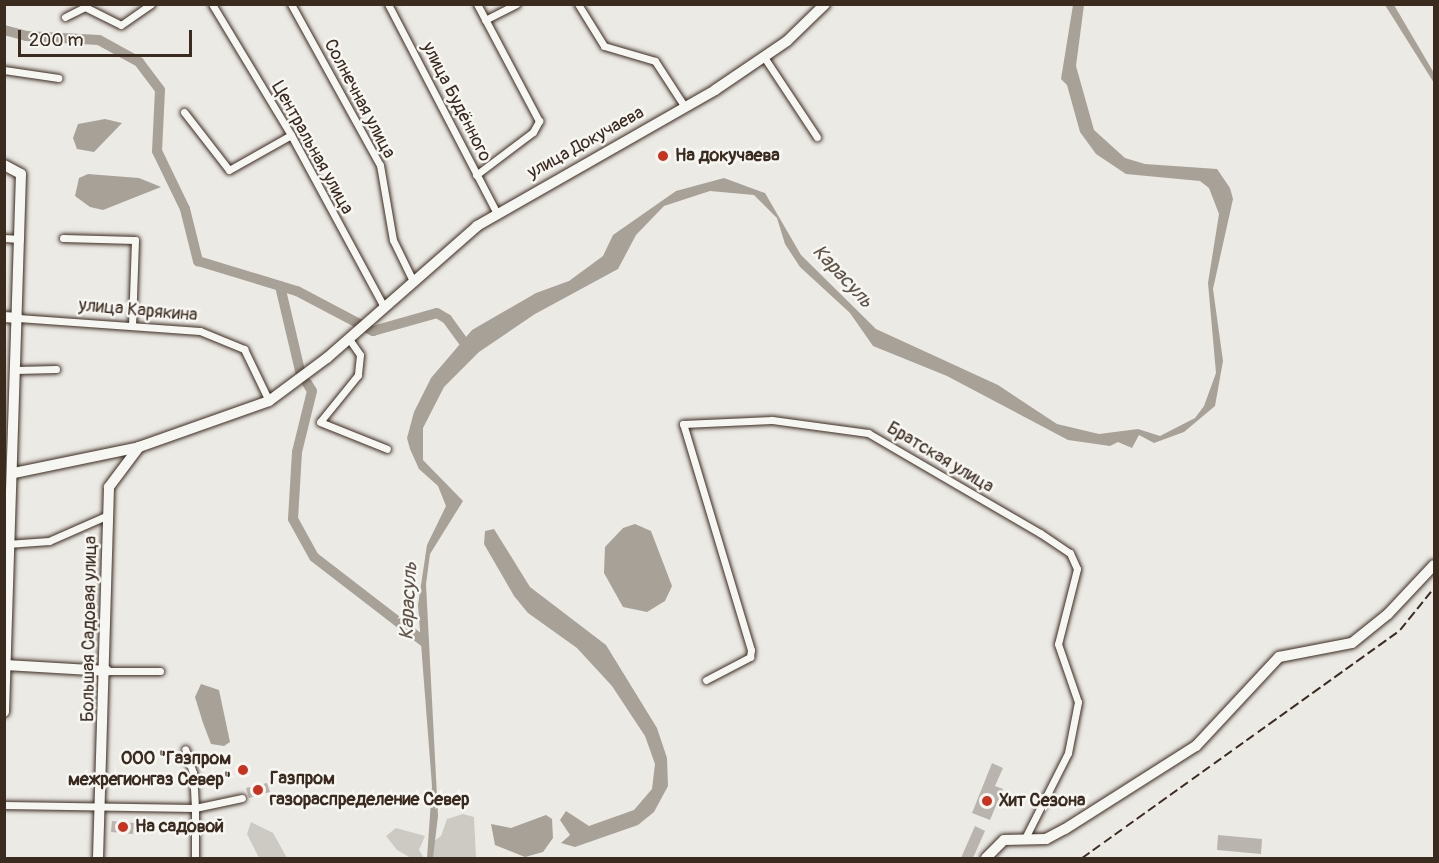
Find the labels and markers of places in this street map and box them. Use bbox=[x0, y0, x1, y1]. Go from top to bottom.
place label: На докучаева bbox=[675, 145, 780, 167]
marker: На докучаева bbox=[656, 149, 670, 163]
place label: ООО "Газпром межрегионгаз Север" bbox=[68, 749, 231, 792]
marker: ООО "Газпром межрегионгаз Север" bbox=[236, 763, 250, 777]
place label: Газпром газораспределение Север bbox=[270, 769, 469, 812]
marker: Газпром газораспределение Север bbox=[251, 783, 265, 797]
place label: Хит Сезона bbox=[999, 790, 1085, 812]
marker: Хит Сезона bbox=[980, 794, 994, 808]
place label: На садовой bbox=[135, 816, 224, 838]
marker: На садовой bbox=[116, 820, 130, 834]

